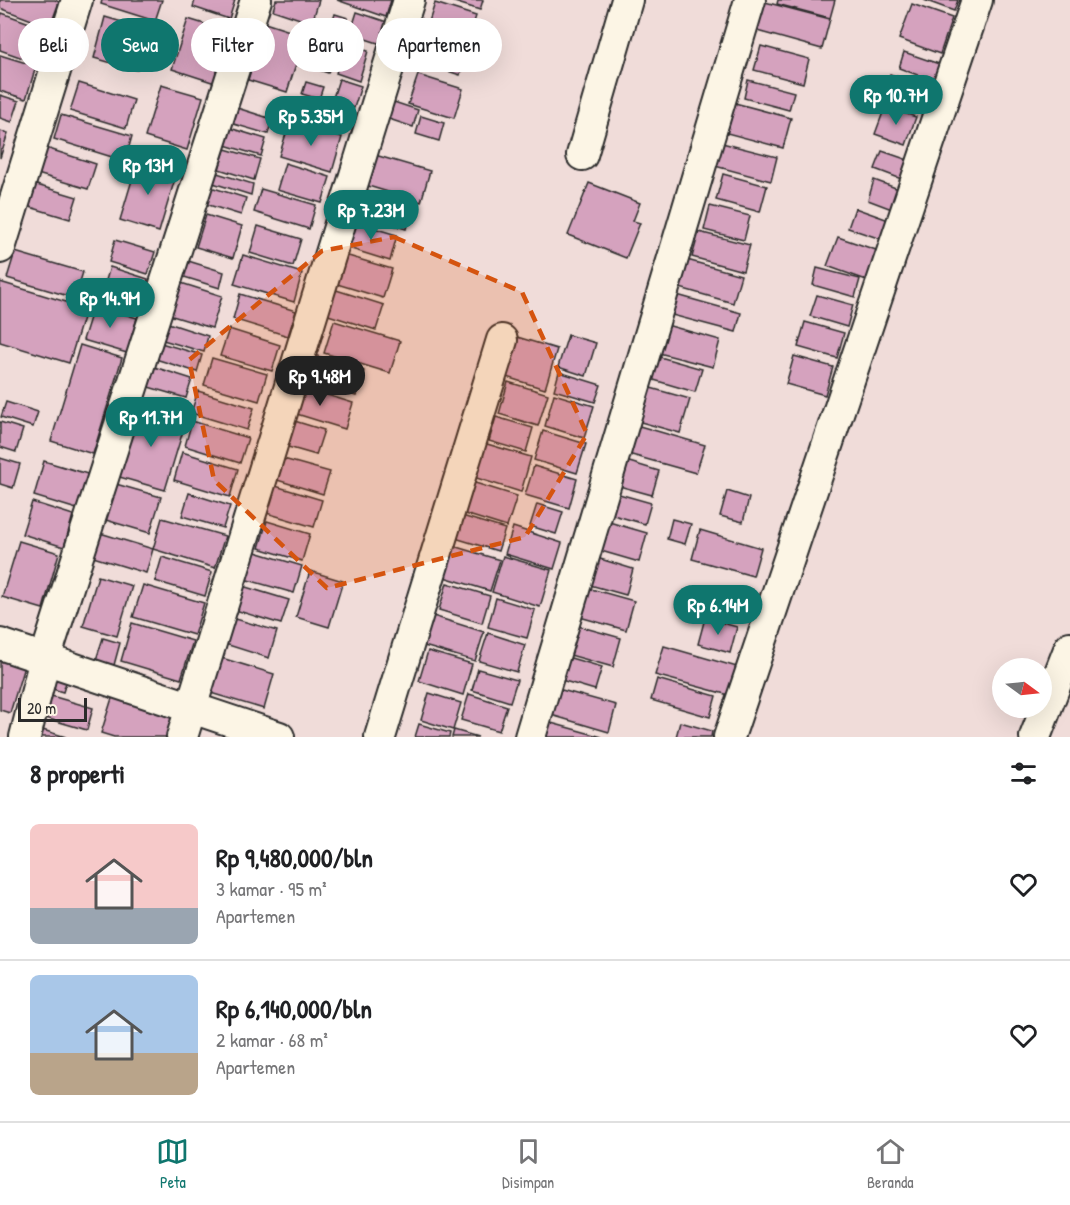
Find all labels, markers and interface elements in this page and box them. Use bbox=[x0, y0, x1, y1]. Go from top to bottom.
chip: Beli bbox=[18, 18, 89, 72]
chip: Sewa bbox=[101, 18, 179, 72]
chip: Filter bbox=[191, 18, 275, 72]
chip: Baru bbox=[287, 18, 364, 72]
chip: Apartemen bbox=[376, 18, 502, 72]
pin: Rp 10.7M bbox=[834, 75, 958, 126]
text: Rp 10.7M bbox=[864, 81, 928, 108]
pin: Rp 5.35M bbox=[249, 96, 373, 147]
text: Rp 5.35M bbox=[279, 102, 343, 129]
pin: Rp 13M bbox=[99, 145, 197, 196]
text: Rp 13M bbox=[123, 151, 173, 178]
pin: Rp 7.23M bbox=[309, 190, 433, 241]
text: Rp 7.23M bbox=[338, 196, 404, 223]
pin: Rp 14.9M bbox=[48, 278, 172, 329]
text: Rp 14.9M bbox=[80, 284, 140, 311]
pin: Rp 9.48M bbox=[258, 356, 382, 407]
text: Rp 9.48M bbox=[289, 362, 351, 389]
pin: Rp 11.7M bbox=[89, 397, 213, 448]
text: Rp 11.7M bbox=[120, 403, 182, 430]
pin: Rp 6.14M bbox=[656, 585, 780, 636]
text: Rp 6.14M bbox=[687, 591, 749, 618]
north arrow bbox=[992, 658, 1052, 718]
map controls bbox=[992, 658, 1052, 718]
scale bar bbox=[18, 695, 87, 722]
text: 20 m bbox=[27, 697, 56, 719]
text: 8 properti bbox=[30, 756, 125, 791]
icon: filters bbox=[1007, 757, 1040, 790]
text: Rp 9,480,000/bln bbox=[216, 840, 373, 875]
icon: home bbox=[78, 848, 150, 920]
icon: heart bbox=[1007, 868, 1040, 901]
text: 3 kamar · 95 m² bbox=[216, 875, 327, 902]
text: Apartemen bbox=[216, 902, 295, 929]
text: Rp 6,140,000/bln bbox=[216, 991, 372, 1026]
icon: home bbox=[78, 999, 150, 1071]
icon: heart bbox=[1007, 1019, 1040, 1052]
text: 2 kamar · 68 m² bbox=[216, 1026, 328, 1053]
text: Apartemen bbox=[216, 1053, 295, 1080]
tab: Peta bbox=[156, 1135, 189, 1193]
tab: Disimpan bbox=[502, 1135, 554, 1193]
tab: Beranda bbox=[867, 1135, 914, 1193]

